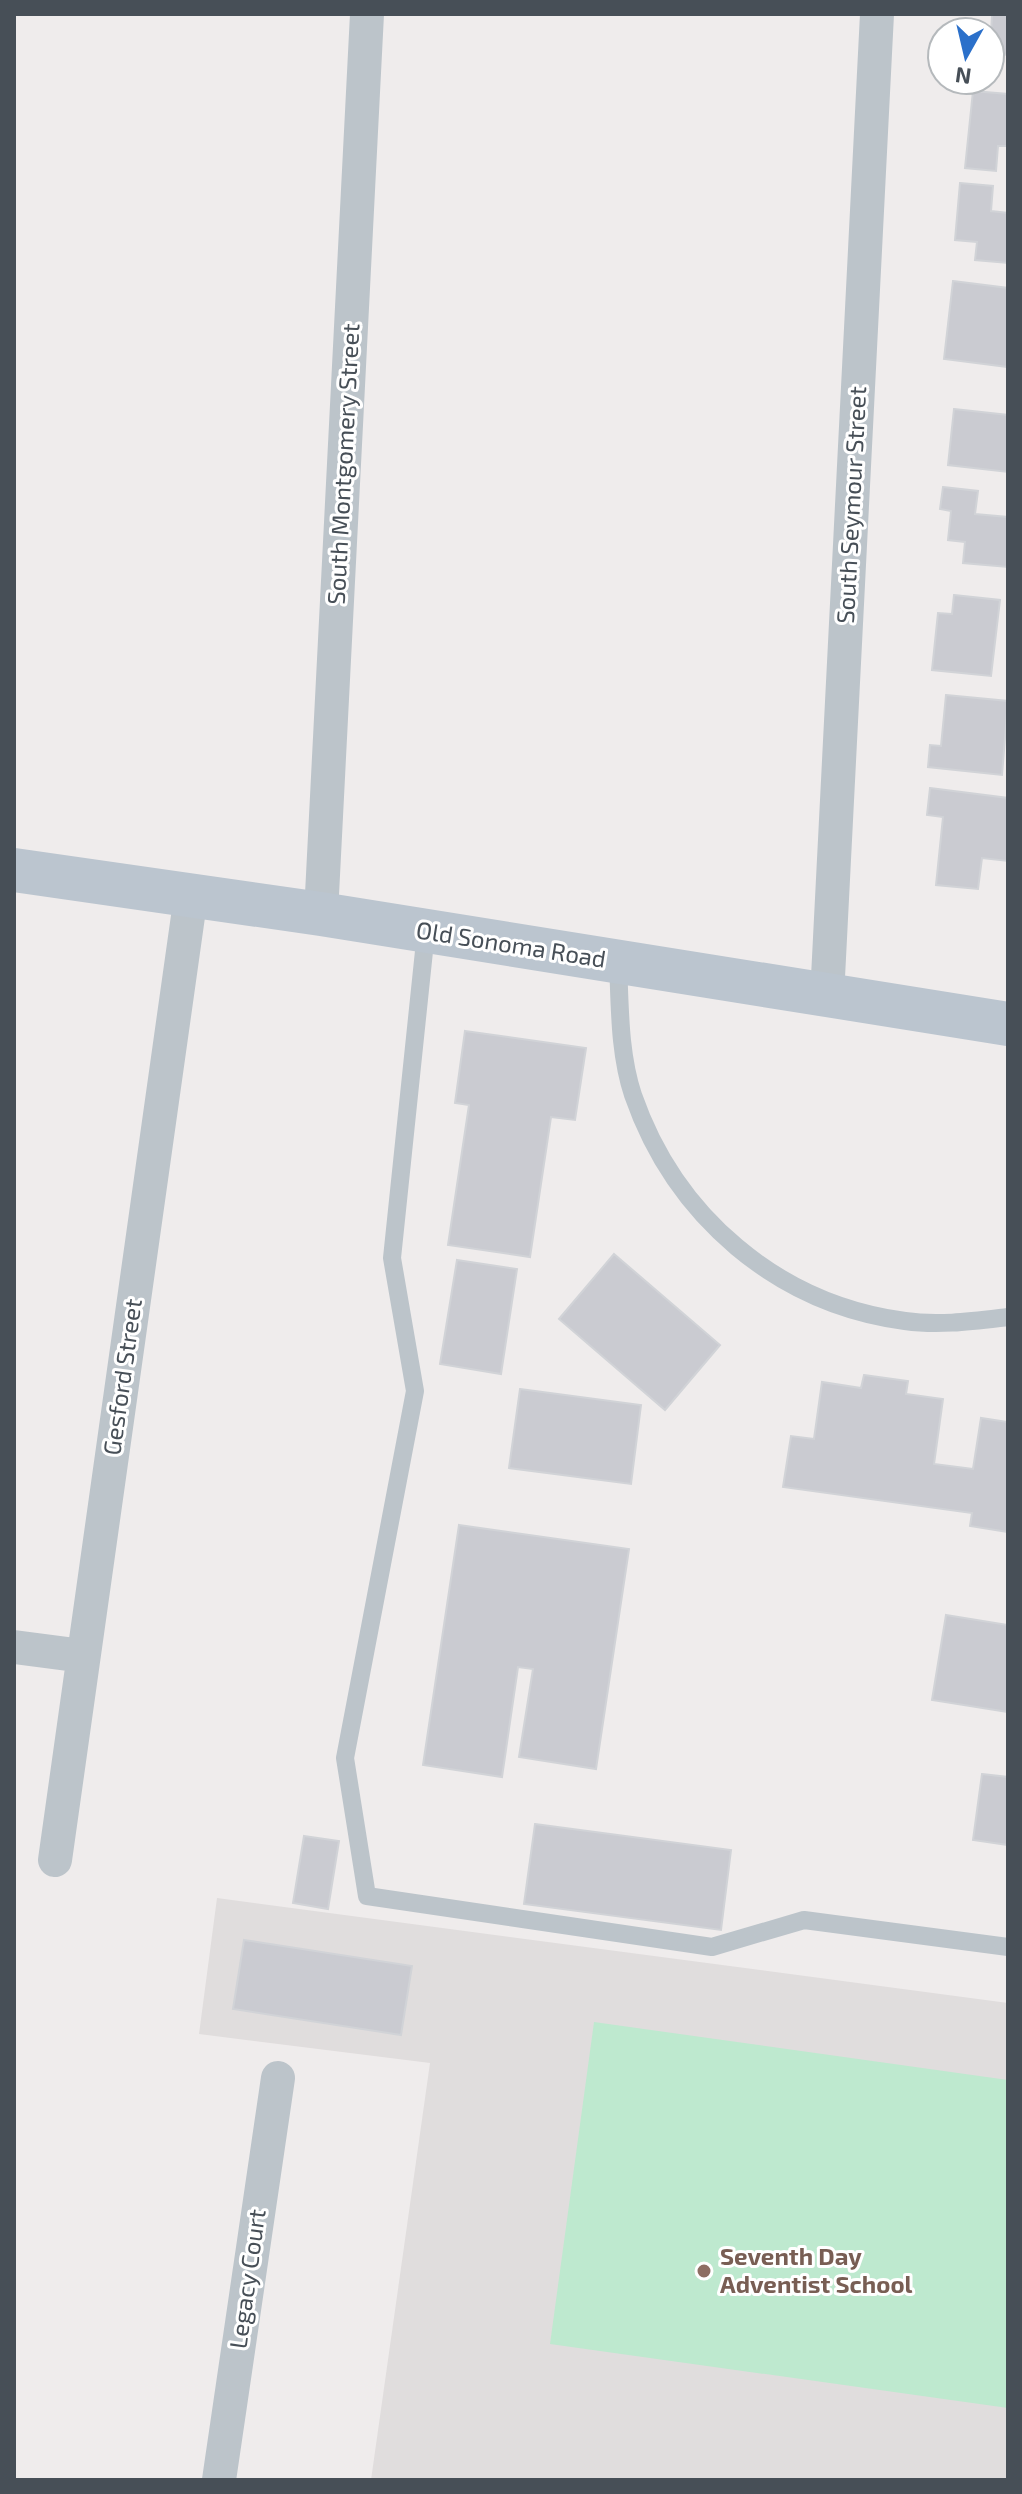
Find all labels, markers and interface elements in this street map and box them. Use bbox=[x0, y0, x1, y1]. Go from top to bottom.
north arrow bbox=[926, 16, 1006, 96]
text: N bbox=[953, 63, 973, 91]
street label: South Montgomery Street bbox=[321, 323, 364, 605]
street label: South Seymour Street bbox=[830, 385, 871, 624]
street label: Old Sonoma Road bbox=[414, 914, 608, 973]
street label: Gesford Street bbox=[96, 1297, 147, 1457]
street label: Legacy Court bbox=[222, 2207, 271, 2350]
place label: Seventh Day Adventist School bbox=[720, 2241, 913, 2298]
marker: Seventh Day Adventist School bbox=[695, 2262, 713, 2280]

